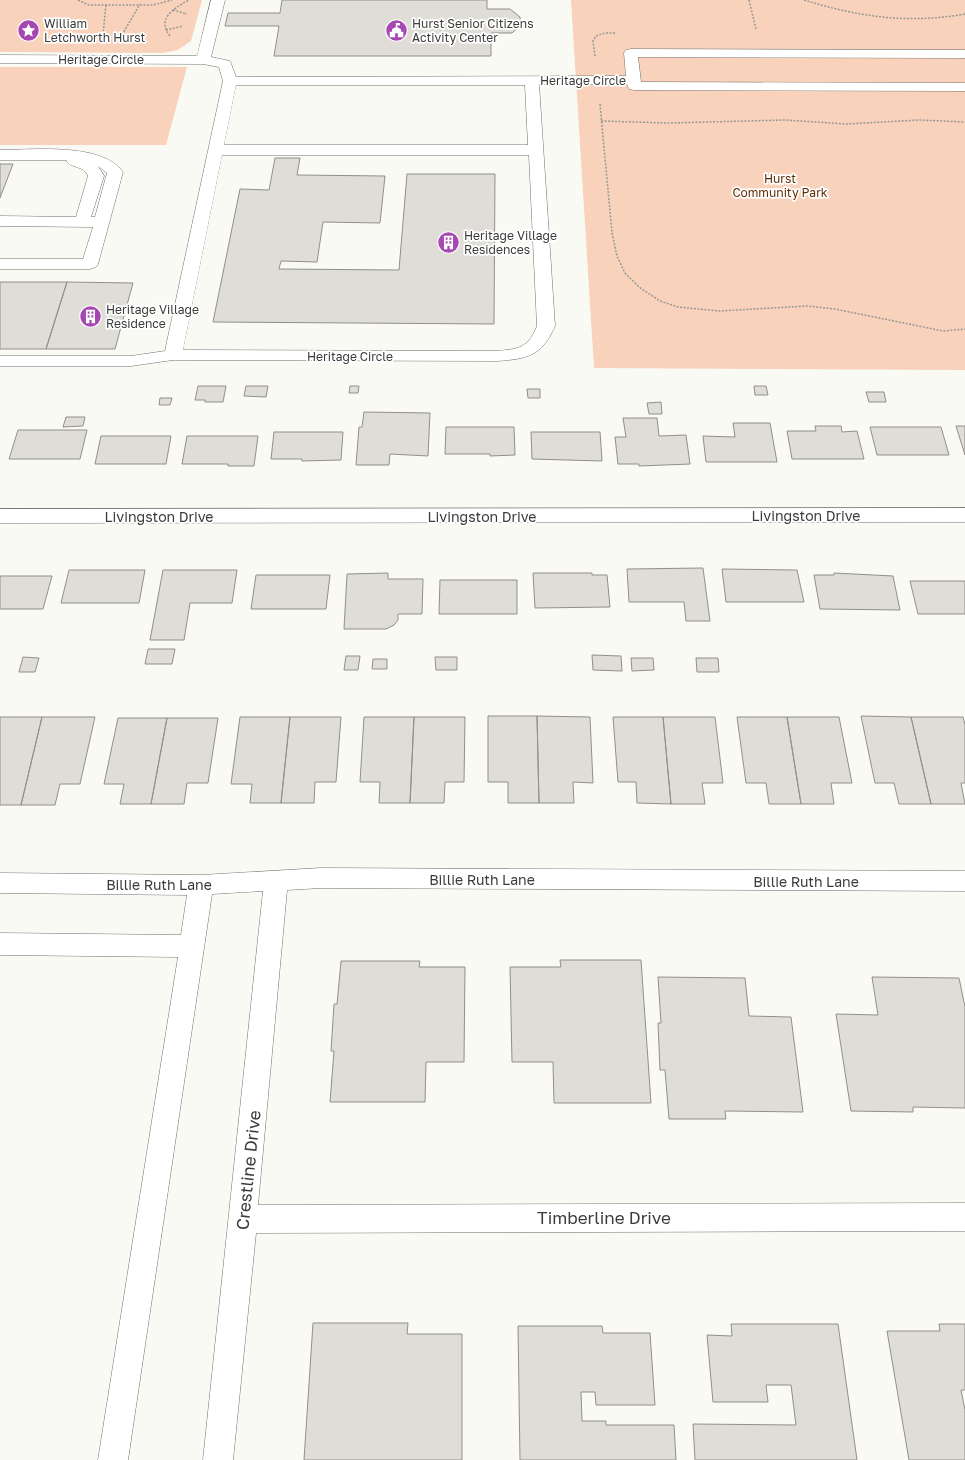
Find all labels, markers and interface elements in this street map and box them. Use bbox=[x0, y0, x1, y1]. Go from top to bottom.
place label: William Letchworth Hurst bbox=[44, 16, 146, 45]
place label: Hurst Senior Citizens Activity Center bbox=[412, 16, 534, 45]
place icon: William Letchworth Hurst bbox=[16, 17, 42, 43]
public building icon: Hurst Senior Citizens Activity Center bbox=[384, 17, 410, 43]
street label: Heritage Circle bbox=[58, 52, 144, 67]
street label: Heritage Circle bbox=[540, 73, 626, 88]
park label: Hurst Community Park bbox=[732, 171, 828, 200]
place label: Heritage Village Residences bbox=[464, 228, 557, 257]
building icon: Heritage Village Residences bbox=[435, 229, 461, 255]
place label: Heritage Village Residence bbox=[106, 302, 199, 331]
building icon: Heritage Village Residence bbox=[77, 303, 103, 329]
street label: Heritage Circle bbox=[307, 349, 393, 364]
street label: Livingston Drive bbox=[752, 507, 860, 524]
street label: Livingston Drive bbox=[105, 508, 213, 525]
street label: Livingston Drive bbox=[428, 508, 536, 525]
street label: Billie Ruth Lane bbox=[429, 871, 535, 888]
street label: Billie Ruth Lane bbox=[753, 873, 859, 890]
street label: Billie Ruth Lane bbox=[106, 876, 212, 893]
street label: Crestline Drive bbox=[231, 1109, 265, 1231]
street label: Timberline Drive bbox=[537, 1207, 671, 1228]

